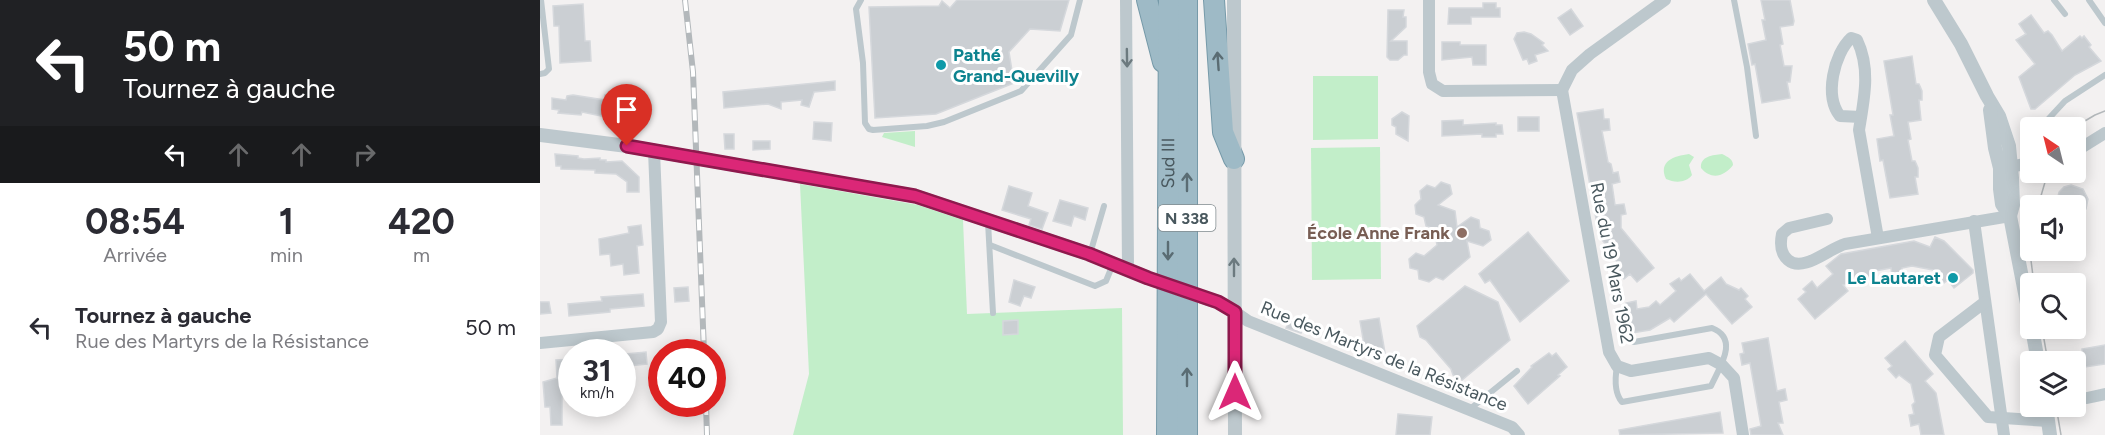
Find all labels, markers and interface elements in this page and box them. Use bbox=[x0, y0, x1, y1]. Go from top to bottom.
text: 50 m bbox=[123, 21, 221, 72]
icon: left bbox=[24, 24, 102, 102]
place label: Pathé Grand-Quevilly bbox=[953, 44, 1080, 87]
one-way arrow bbox=[1121, 48, 1132, 68]
one-way arrow bbox=[1213, 51, 1224, 71]
marker: Pathé Grand-Quevilly bbox=[934, 58, 948, 72]
text: Tournez à gauche bbox=[123, 72, 335, 105]
pin bbox=[601, 84, 652, 146]
icon: arrive bbox=[610, 93, 643, 126]
north arrow bbox=[2020, 117, 2086, 183]
map controls bbox=[2020, 117, 2086, 417]
icon: left bbox=[159, 138, 192, 171]
icon: ahead bbox=[222, 138, 255, 171]
icon: ahead bbox=[285, 138, 318, 171]
icon: right bbox=[348, 138, 381, 171]
street label: Sud III bbox=[1157, 138, 1179, 188]
one-way arrow bbox=[1181, 172, 1193, 192]
street label: Rue du 19 Mars 1962 bbox=[1586, 180, 1638, 346]
button: sound bbox=[2020, 195, 2086, 261]
text: 08:54 bbox=[85, 200, 185, 243]
text: 1 bbox=[279, 200, 294, 243]
text: 420 bbox=[388, 200, 455, 243]
road number: N 338 bbox=[1158, 205, 1216, 231]
place label: École Anne Frank bbox=[1307, 222, 1450, 244]
marker: École Anne Frank bbox=[1455, 226, 1469, 240]
one-way arrow bbox=[1162, 241, 1174, 261]
text: Arrivée bbox=[103, 243, 167, 267]
text: min bbox=[270, 243, 303, 267]
text: m bbox=[413, 243, 430, 267]
one-way arrow bbox=[1228, 258, 1240, 278]
place label: Le Lautaret bbox=[1847, 267, 1941, 289]
marker: Le Lautaret bbox=[1946, 271, 1960, 285]
button: search bbox=[2020, 273, 2086, 339]
street label: Rue des Martyrs de la Résistance bbox=[1257, 296, 1511, 416]
text: Tournez à gauche bbox=[75, 302, 251, 329]
icon: left bbox=[24, 311, 57, 344]
text: 50 m bbox=[465, 314, 516, 341]
text: Rue des Martyrs de la Résistance bbox=[75, 329, 369, 353]
speed limit sign: 40 bbox=[648, 339, 726, 417]
button: layers bbox=[2020, 351, 2086, 417]
text: 31 bbox=[582, 352, 612, 389]
position arrow bbox=[1203, 360, 1267, 424]
one-way arrow bbox=[1181, 367, 1193, 387]
text: km/h bbox=[580, 384, 614, 402]

